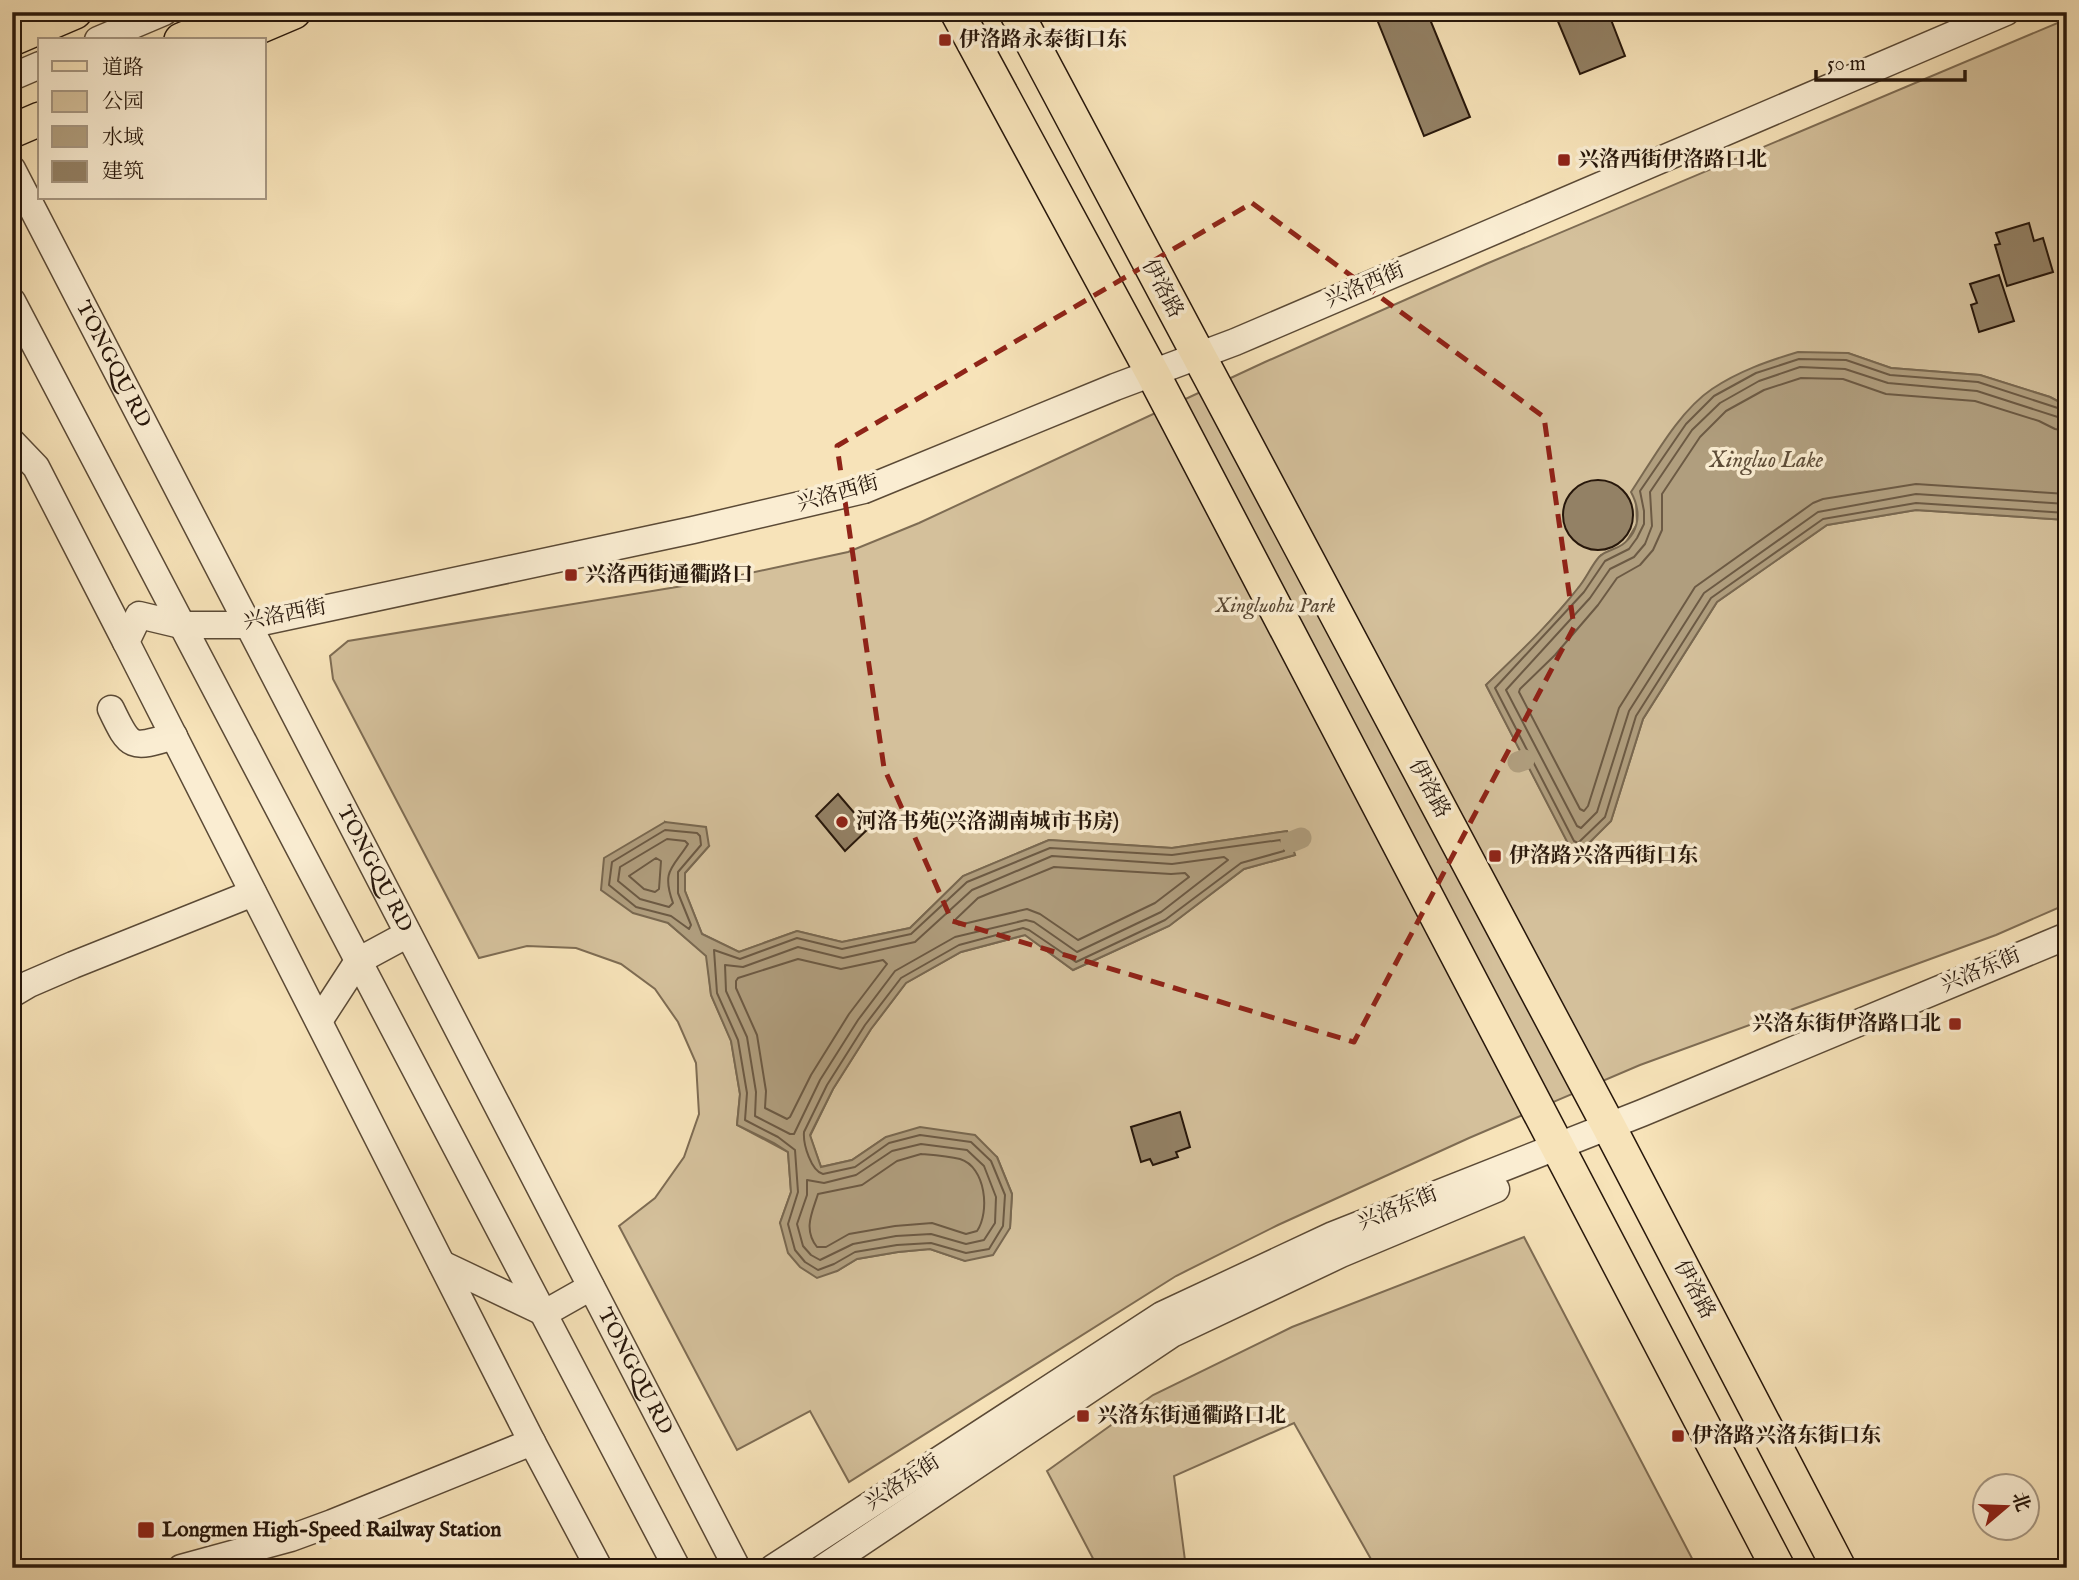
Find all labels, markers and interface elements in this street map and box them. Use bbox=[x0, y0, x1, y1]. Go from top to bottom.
place label: 伊洛路永泰街口东 bbox=[959, 27, 1127, 54]
marker: 伊洛路永泰街口东 bbox=[937, 32, 953, 48]
legend bbox=[38, 38, 266, 200]
scale bar bbox=[1816, 38, 1965, 82]
text: 50 m bbox=[1827, 51, 1866, 78]
text: 道路 bbox=[102, 55, 144, 82]
text: 公园 bbox=[102, 89, 144, 116]
text: 水域 bbox=[102, 125, 144, 152]
place label: 兴洛西街伊洛路口北 bbox=[1578, 147, 1767, 174]
marker: 兴洛西街伊洛路口北 bbox=[1556, 152, 1572, 168]
text: 建筑 bbox=[102, 159, 144, 186]
street label: 伊洛路 bbox=[1135, 255, 1189, 323]
street label: 兴洛西街 bbox=[1321, 257, 1409, 315]
street label: TONGQU RD bbox=[69, 296, 157, 432]
water label: Xingluo Lake bbox=[1708, 446, 1824, 476]
street label: 兴洛西街 bbox=[794, 469, 882, 519]
place label: 兴洛西街通衢路口 bbox=[585, 562, 753, 589]
marker: 兴洛西街通衢路口 bbox=[563, 567, 579, 583]
park label: Xingluohu Park bbox=[1214, 593, 1336, 620]
street label: 兴洛西街 bbox=[241, 594, 329, 636]
street label: 伊洛路 bbox=[1402, 755, 1456, 823]
street label: TONGQU RD bbox=[331, 801, 419, 937]
place label: 河洛书苑(兴洛湖南城市书房) bbox=[856, 809, 1119, 836]
marker: 河洛书苑(兴洛湖南城市书房) bbox=[834, 814, 850, 830]
place label: 伊洛路兴洛西街口东 bbox=[1509, 843, 1698, 870]
marker: 伊洛路兴洛西街口东 bbox=[1487, 848, 1503, 864]
street label: 兴洛东街 bbox=[1937, 942, 2025, 1000]
place label: 兴洛东街伊洛路口北 bbox=[1752, 1011, 1941, 1038]
marker: 兴洛东街伊洛路口北 bbox=[1947, 1016, 1963, 1032]
street label: 兴洛东街 bbox=[1354, 1181, 1442, 1237]
street label: 伊洛路 bbox=[1667, 1256, 1721, 1324]
street label: TONGQU RD bbox=[591, 1303, 679, 1439]
place label: 兴洛东街通衢路口北 bbox=[1097, 1403, 1286, 1430]
marker: 兴洛东街通衢路口北 bbox=[1075, 1408, 1091, 1424]
place label: 伊洛路兴洛东街口东 bbox=[1692, 1423, 1881, 1450]
marker: 伊洛路兴洛东街口东 bbox=[1670, 1428, 1686, 1444]
street label: 兴洛东街 bbox=[860, 1449, 946, 1517]
north arrow bbox=[1970, 1472, 2040, 1542]
text: 北 bbox=[2006, 1489, 2035, 1515]
place label: Longmen High-Speed Railway Station bbox=[162, 1517, 501, 1544]
marker: Longmen High-Speed Railway Station bbox=[136, 1520, 156, 1540]

